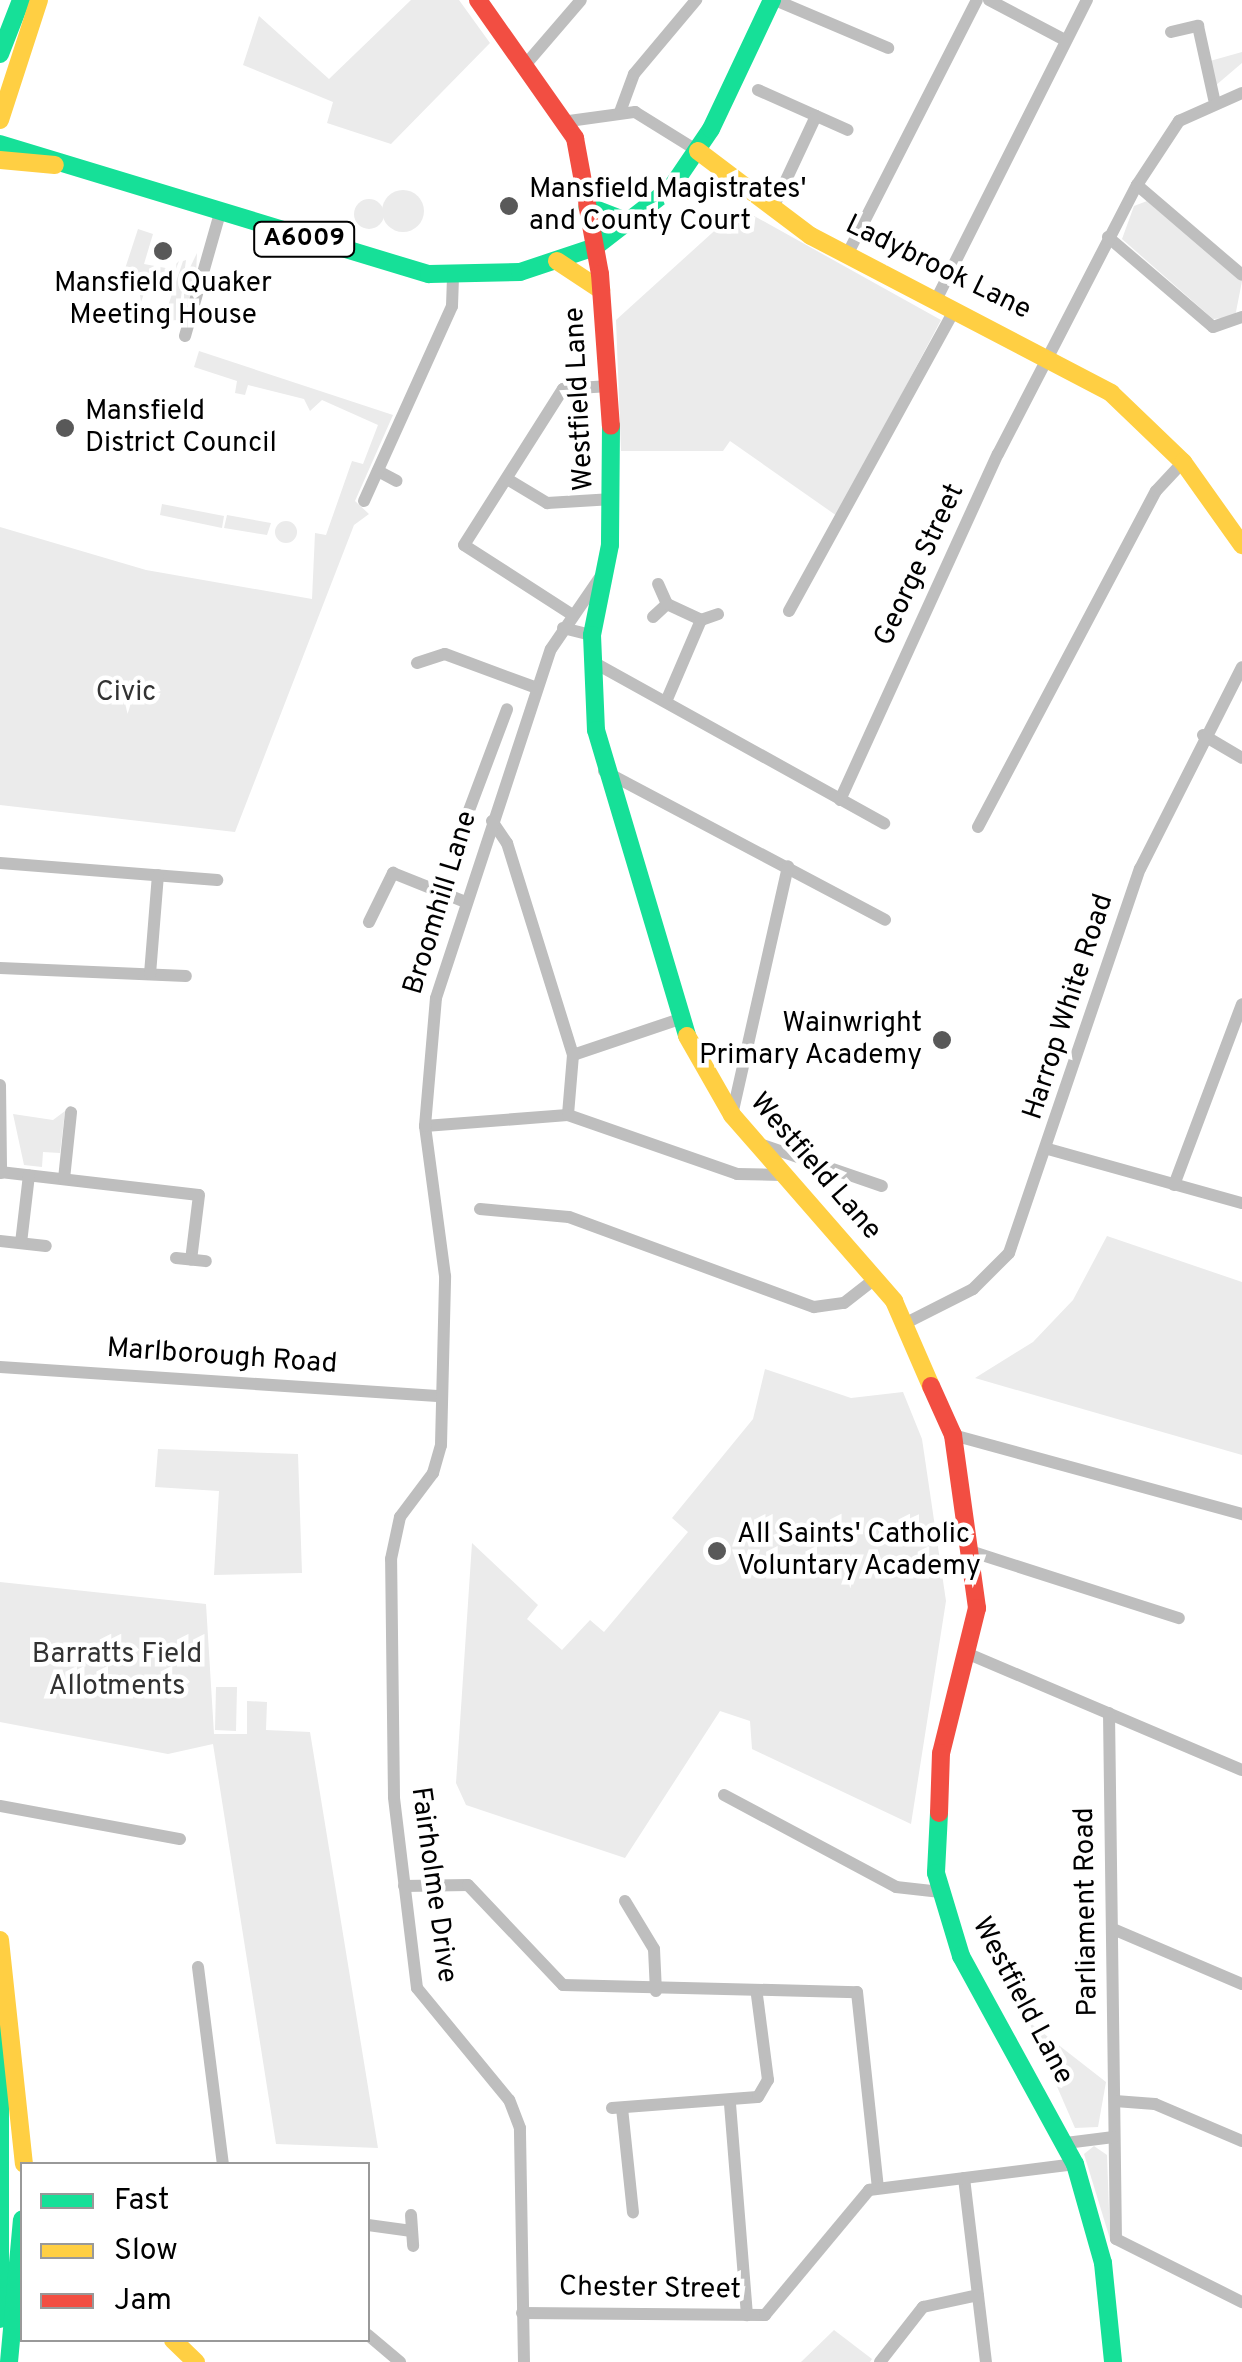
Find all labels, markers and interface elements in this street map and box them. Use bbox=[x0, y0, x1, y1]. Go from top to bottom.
place label: Mansfield Magistrates' and County Court bbox=[529, 173, 806, 239]
marker: Mansfield Magistrates' and County Court bbox=[498, 195, 520, 217]
street label: Ladybrook Lane bbox=[840, 209, 1036, 327]
road number: A6009 bbox=[252, 219, 356, 259]
marker: Mansfield Quaker Meeting House bbox=[152, 240, 174, 262]
place label: Mansfield Quaker Meeting House bbox=[54, 267, 272, 333]
street label: Westfield Lane bbox=[558, 306, 602, 492]
place label: Mansfield District Council bbox=[85, 395, 277, 461]
marker: Mansfield District Council bbox=[54, 417, 76, 439]
street label: George Street bbox=[868, 479, 972, 651]
park label: Civic bbox=[96, 676, 156, 710]
street label: Broomhill Lane bbox=[397, 807, 485, 999]
street label: Harrop White Road bbox=[1017, 890, 1121, 1124]
place label: Wainwright Primary Academy bbox=[698, 1007, 922, 1073]
marker: Wainwright Primary Academy bbox=[931, 1029, 953, 1051]
street label: Westfield Lane bbox=[742, 1087, 888, 1247]
street label: Marlborough Road bbox=[106, 1332, 338, 1382]
place label: All Saints' Catholic Voluntary Academy bbox=[737, 1518, 982, 1584]
marker: All Saints' Catholic Voluntary Academy bbox=[706, 1540, 728, 1562]
park label: Barratts Field Allotments bbox=[32, 1638, 202, 1704]
street label: Fairholme Drive bbox=[403, 1785, 463, 1985]
street label: Parliament Road bbox=[1068, 1807, 1106, 2017]
street label: Westfield Lane bbox=[964, 1912, 1080, 2090]
legend bbox=[20, 2162, 370, 2342]
text: Fast bbox=[114, 2183, 169, 2220]
text: Slow bbox=[114, 2233, 178, 2270]
street label: Chester Street bbox=[559, 2271, 741, 2307]
text: Jam bbox=[114, 2283, 172, 2320]

